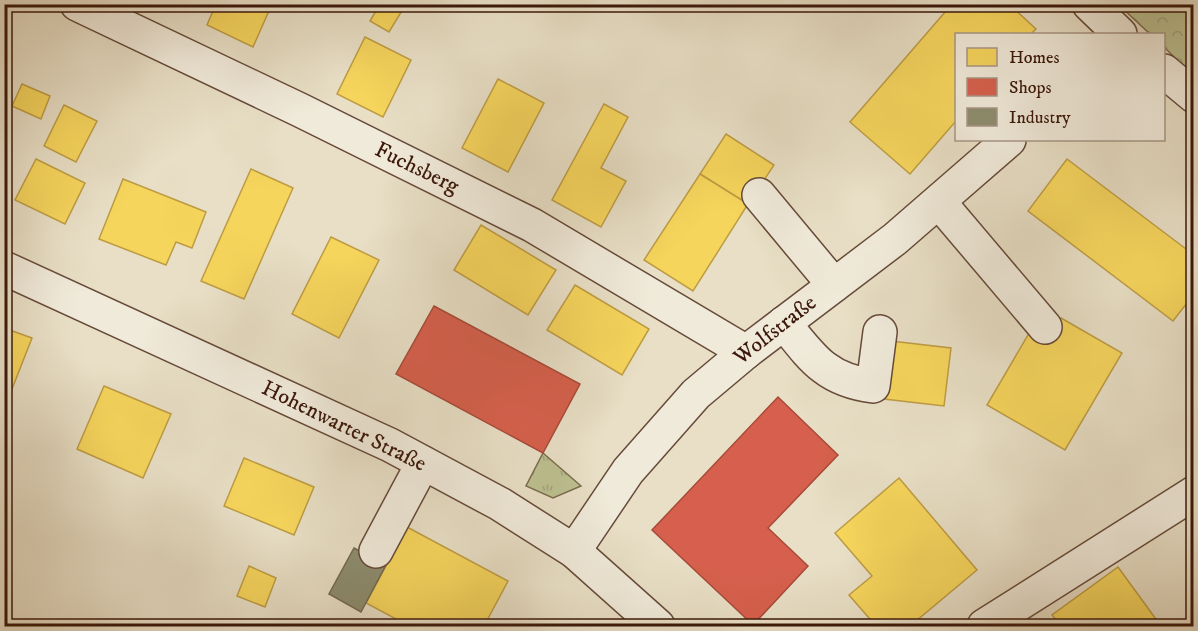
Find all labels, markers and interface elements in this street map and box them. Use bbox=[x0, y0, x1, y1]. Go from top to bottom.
legend bbox=[955, 33, 1165, 141]
text: Homes bbox=[1009, 47, 1060, 69]
text: Shops bbox=[1009, 77, 1052, 99]
text: Industry bbox=[1009, 107, 1071, 129]
street label: Fuchsberg bbox=[371, 136, 464, 200]
street label: Wolfstraße bbox=[727, 289, 822, 371]
street label: Hohenwarter Straße bbox=[257, 374, 431, 478]

